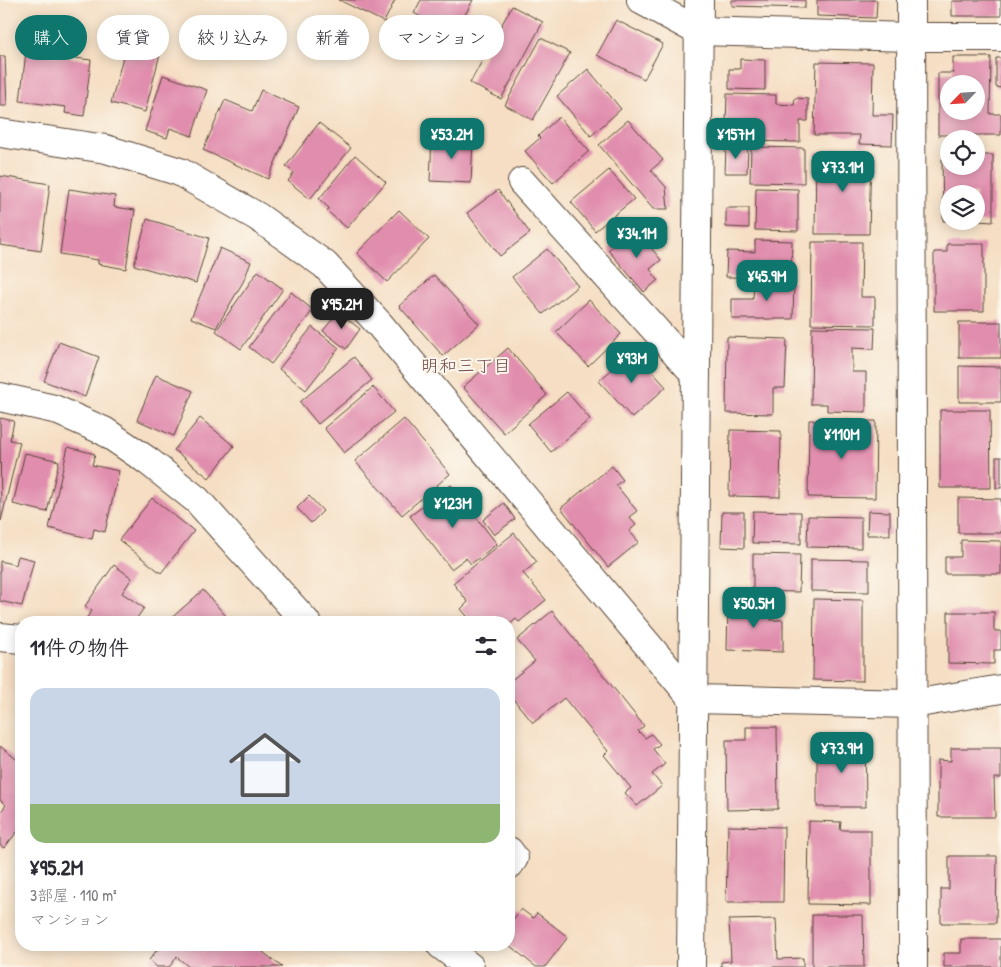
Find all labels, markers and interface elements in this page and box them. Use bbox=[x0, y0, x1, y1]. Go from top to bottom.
chip: 購入 bbox=[15, 15, 87, 60]
chip: 賃貸 bbox=[97, 15, 169, 60]
chip: 絞り込み bbox=[179, 15, 287, 60]
chip: 新着 bbox=[297, 15, 369, 60]
chip: マンション bbox=[379, 15, 504, 60]
north arrow bbox=[940, 75, 985, 120]
map controls bbox=[940, 75, 985, 230]
pin: ¥53.2M bbox=[411, 118, 493, 160]
pin: ¥157M bbox=[701, 118, 771, 160]
text: ¥53.2M bbox=[431, 123, 473, 145]
text: ¥157M bbox=[717, 123, 755, 145]
button: locate bbox=[940, 130, 985, 175]
pin: ¥73.1M bbox=[802, 150, 884, 193]
text: ¥73.1M bbox=[822, 156, 864, 178]
button: layers bbox=[940, 185, 985, 230]
pin: ¥34.1M bbox=[596, 216, 678, 259]
text: ¥34.1M bbox=[617, 222, 657, 244]
pin: ¥45.9M bbox=[726, 260, 808, 302]
text: ¥45.9M bbox=[747, 265, 787, 287]
pin: ¥95.2M bbox=[301, 288, 383, 330]
text: ¥95.2M bbox=[322, 293, 362, 315]
pin: ¥93M bbox=[602, 342, 662, 384]
text: ¥93M bbox=[617, 347, 647, 369]
district label: 明和三丁目 bbox=[421, 353, 511, 378]
pin: ¥110M bbox=[807, 418, 877, 460]
text: ¥110M bbox=[824, 423, 860, 445]
pin: ¥123M bbox=[418, 486, 488, 529]
text: ¥123M bbox=[434, 492, 472, 514]
pin: ¥50.5M bbox=[713, 586, 795, 629]
text: ¥50.5M bbox=[733, 592, 775, 614]
icon: filters bbox=[472, 632, 500, 660]
text: 11件の物件 bbox=[30, 633, 129, 662]
icon: home bbox=[220, 720, 310, 810]
pin: ¥73.9M bbox=[801, 732, 883, 774]
text: ¥73.9M bbox=[821, 737, 863, 759]
text: ¥95.2M bbox=[30, 853, 83, 882]
text: 3部屋 · 110 m² bbox=[30, 884, 117, 906]
text: マンション bbox=[30, 908, 109, 930]

